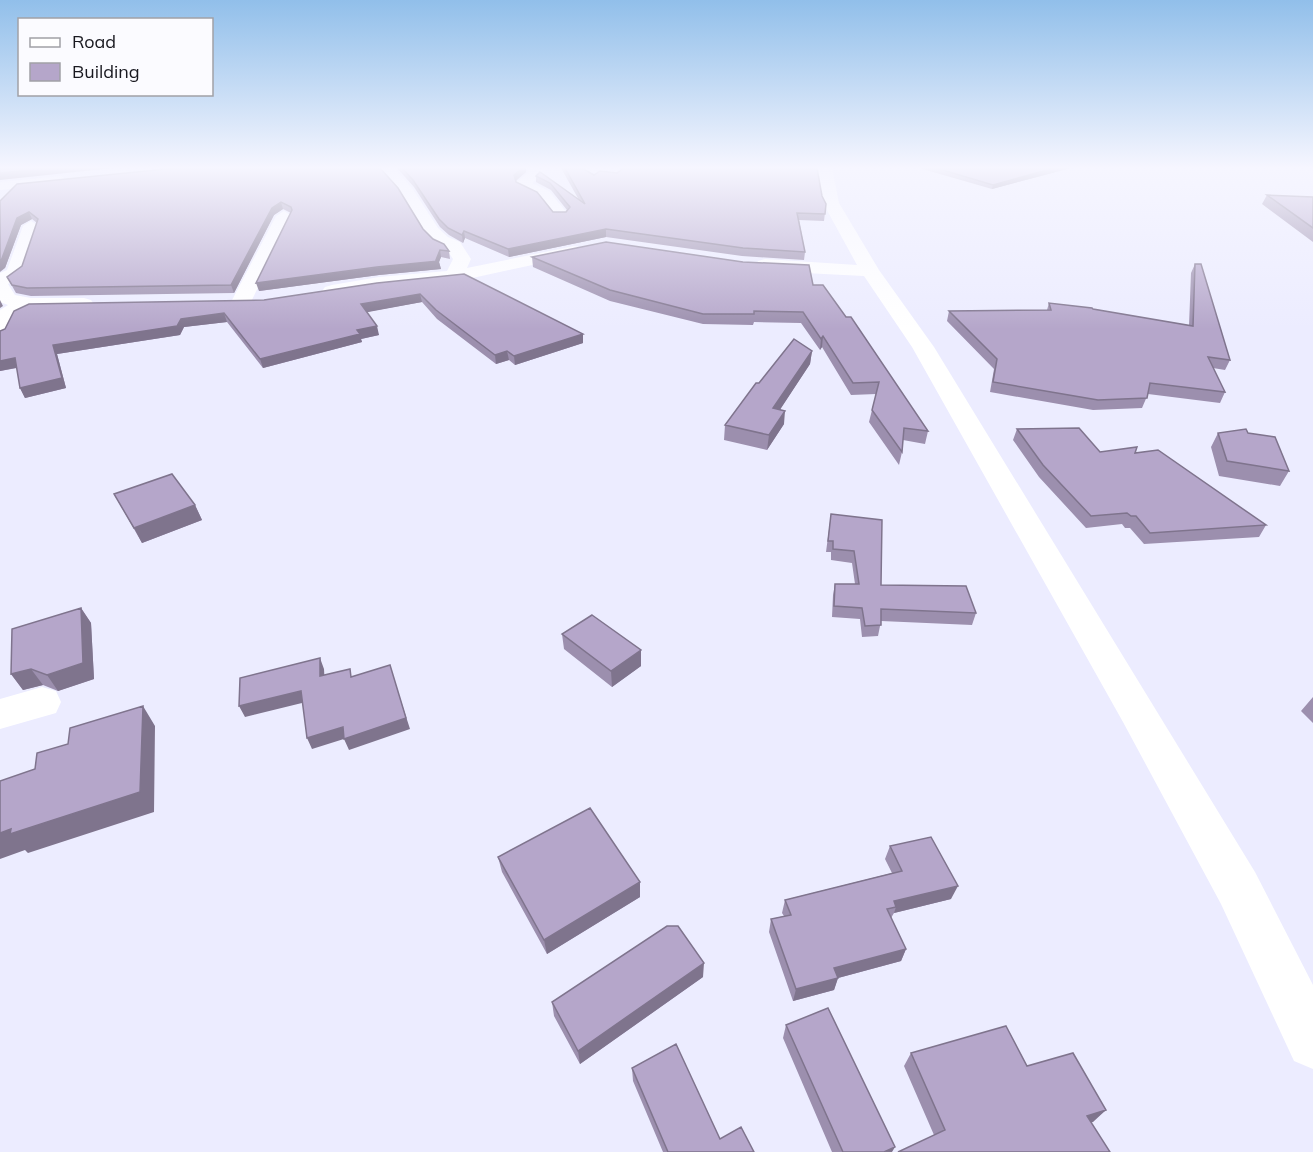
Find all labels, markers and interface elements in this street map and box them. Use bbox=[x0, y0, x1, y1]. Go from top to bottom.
legend bbox=[18, 18, 213, 96]
text: Road bbox=[72, 30, 116, 53]
text: Building bbox=[72, 60, 140, 83]

